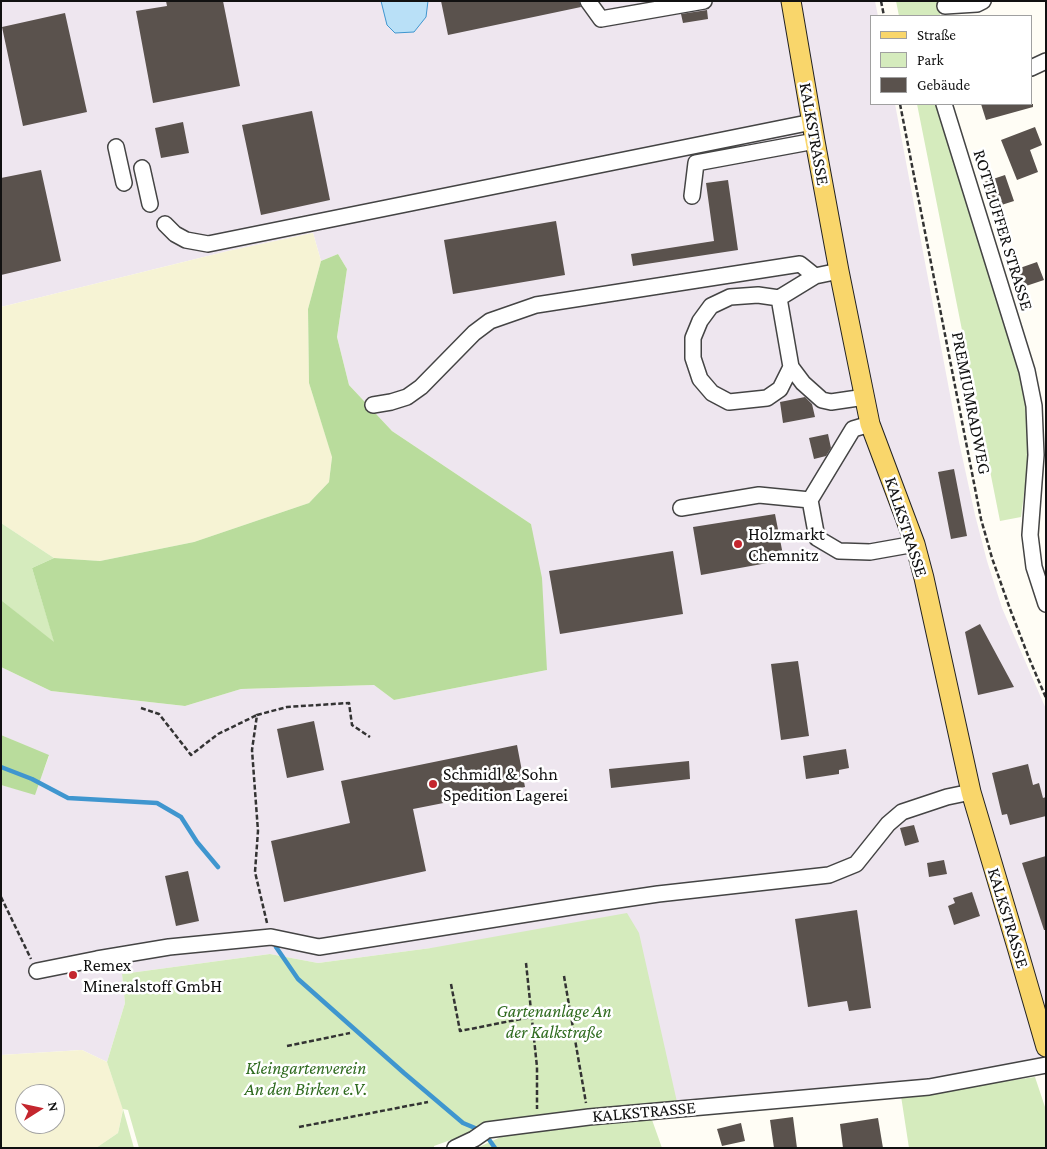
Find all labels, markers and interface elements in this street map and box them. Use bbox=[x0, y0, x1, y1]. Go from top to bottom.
legend bbox=[870, 15, 1032, 105]
text: Straße bbox=[917, 27, 956, 43]
text: Park bbox=[917, 52, 944, 68]
text: Gebäude bbox=[917, 77, 970, 93]
street label: KALKSTRASSE bbox=[794, 81, 834, 187]
street label: ROTTLUFFER STRASSE bbox=[968, 147, 1038, 313]
street label: PREMIUMRADWEG bbox=[947, 330, 995, 476]
street label: KALKSTRASSE bbox=[880, 474, 932, 580]
place label: Holzmarkt Chemnitz bbox=[748, 523, 825, 566]
marker: Holzmarkt Chemnitz bbox=[732, 538, 744, 550]
place label: Schmidl & Sohn Spedition Lagerei bbox=[443, 763, 568, 806]
marker: Schmidl & Sohn Spedition Lagerei bbox=[427, 778, 439, 790]
street label: KALKSTRASSE bbox=[983, 865, 1033, 971]
place label: Remex Mineralstoff GmbH bbox=[83, 954, 222, 996]
marker: Remex Mineralstoff GmbH bbox=[67, 969, 79, 981]
park label: Gartenanlage An der Kalkstraße bbox=[496, 1000, 612, 1042]
park label: Kleingartenverein An den Birken e.V. bbox=[245, 1057, 367, 1100]
north arrow bbox=[15, 1084, 65, 1134]
street label: KALKSTRASSE bbox=[591, 1097, 697, 1127]
text: N bbox=[45, 1100, 62, 1113]

